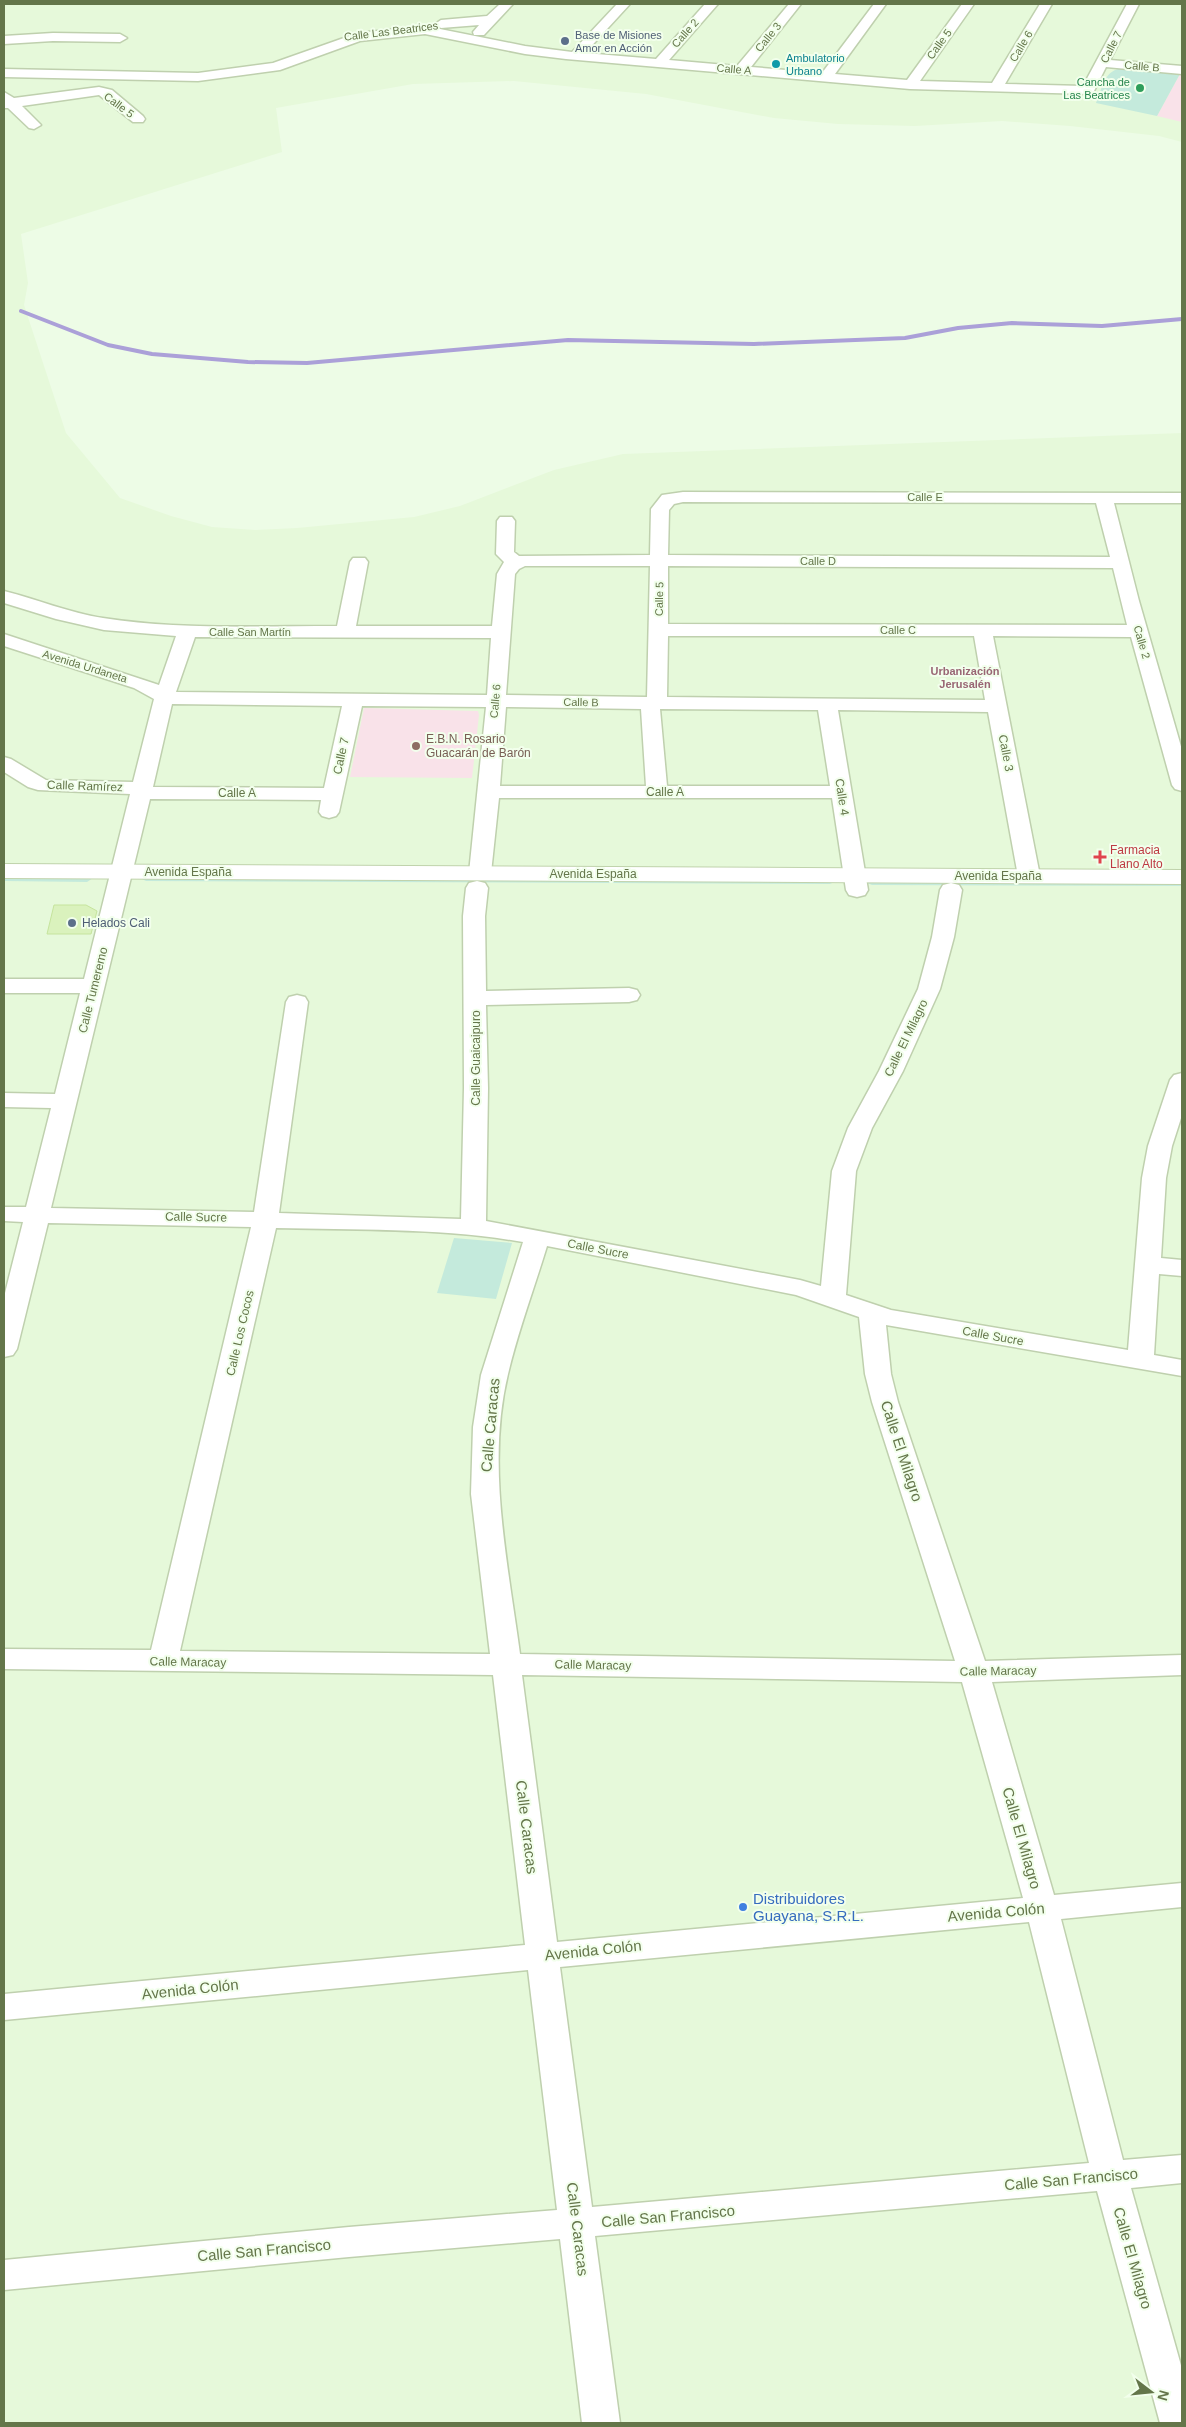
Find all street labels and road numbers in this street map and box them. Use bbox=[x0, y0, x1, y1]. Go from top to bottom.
street label: Calle 2 bbox=[669, 16, 701, 50]
street label: Calle Las Beatrices bbox=[343, 19, 439, 43]
street label: Calle 3 bbox=[753, 20, 783, 54]
street label: Calle 5 bbox=[924, 27, 954, 61]
street label: Calle 6 bbox=[1007, 28, 1035, 64]
street label: Calle 7 bbox=[1098, 29, 1124, 65]
street label: Calle B bbox=[1124, 58, 1160, 74]
street label: Calle A bbox=[716, 62, 753, 77]
street label: Calle 5 bbox=[102, 90, 136, 120]
street label: Calle E bbox=[907, 491, 943, 503]
street label: Calle D bbox=[800, 555, 836, 567]
street label: Calle 5 bbox=[653, 582, 665, 616]
street label: Calle C bbox=[880, 624, 916, 636]
street label: Calle 2 bbox=[1132, 624, 1152, 660]
street label: Calle San Martín bbox=[209, 626, 291, 638]
street label: Avenida Urdaneta bbox=[41, 647, 130, 685]
street label: Calle 6 bbox=[488, 683, 502, 719]
street label: Calle B bbox=[563, 696, 599, 708]
street label: Calle 3 bbox=[996, 733, 1016, 773]
street label: Calle 7 bbox=[330, 736, 352, 776]
street label: Calle 4 bbox=[832, 777, 852, 817]
street label: Calle Ramírez bbox=[47, 778, 123, 794]
street label: Calle A bbox=[646, 785, 684, 799]
street label: Calle A bbox=[218, 786, 256, 800]
street label: Avenida España bbox=[144, 865, 232, 879]
street label: Avenida España bbox=[549, 867, 637, 881]
street label: Avenida España bbox=[954, 869, 1042, 883]
street label: Calle Tumeremo bbox=[76, 945, 111, 1034]
street label: Calle El Milagro bbox=[881, 997, 931, 1079]
street label: Calle Guaicaipuro bbox=[469, 1010, 483, 1106]
street label: Calle Sucre bbox=[165, 1209, 227, 1225]
street label: Calle Sucre bbox=[566, 1236, 630, 1262]
street label: Calle Los Cocos bbox=[223, 1289, 257, 1377]
street label: Calle Sucre bbox=[961, 1324, 1025, 1348]
street label: Calle Caracas bbox=[477, 1377, 503, 1473]
street label: Calle El Milagro bbox=[878, 1398, 926, 1504]
street label: Calle Maracay bbox=[150, 1654, 226, 1670]
street label: Calle Maracay bbox=[555, 1657, 631, 1673]
street label: Calle Maracay bbox=[960, 1663, 1036, 1679]
street label: Calle Caracas bbox=[513, 1779, 541, 1875]
street label: Calle El Milagro bbox=[999, 1785, 1045, 1891]
street label: Avenida Colón bbox=[947, 1899, 1045, 1925]
street label: Avenida Colón bbox=[544, 1936, 642, 1964]
street label: Avenida Colón bbox=[141, 1975, 239, 2003]
street label: Calle San Francisco bbox=[1003, 2165, 1139, 2193]
street label: Calle Caracas bbox=[564, 2181, 592, 2277]
street label: Calle San Francisco bbox=[600, 2202, 736, 2230]
street label: Calle El Milagro bbox=[1110, 2205, 1156, 2311]
street label: Calle San Francisco bbox=[196, 2236, 332, 2264]

